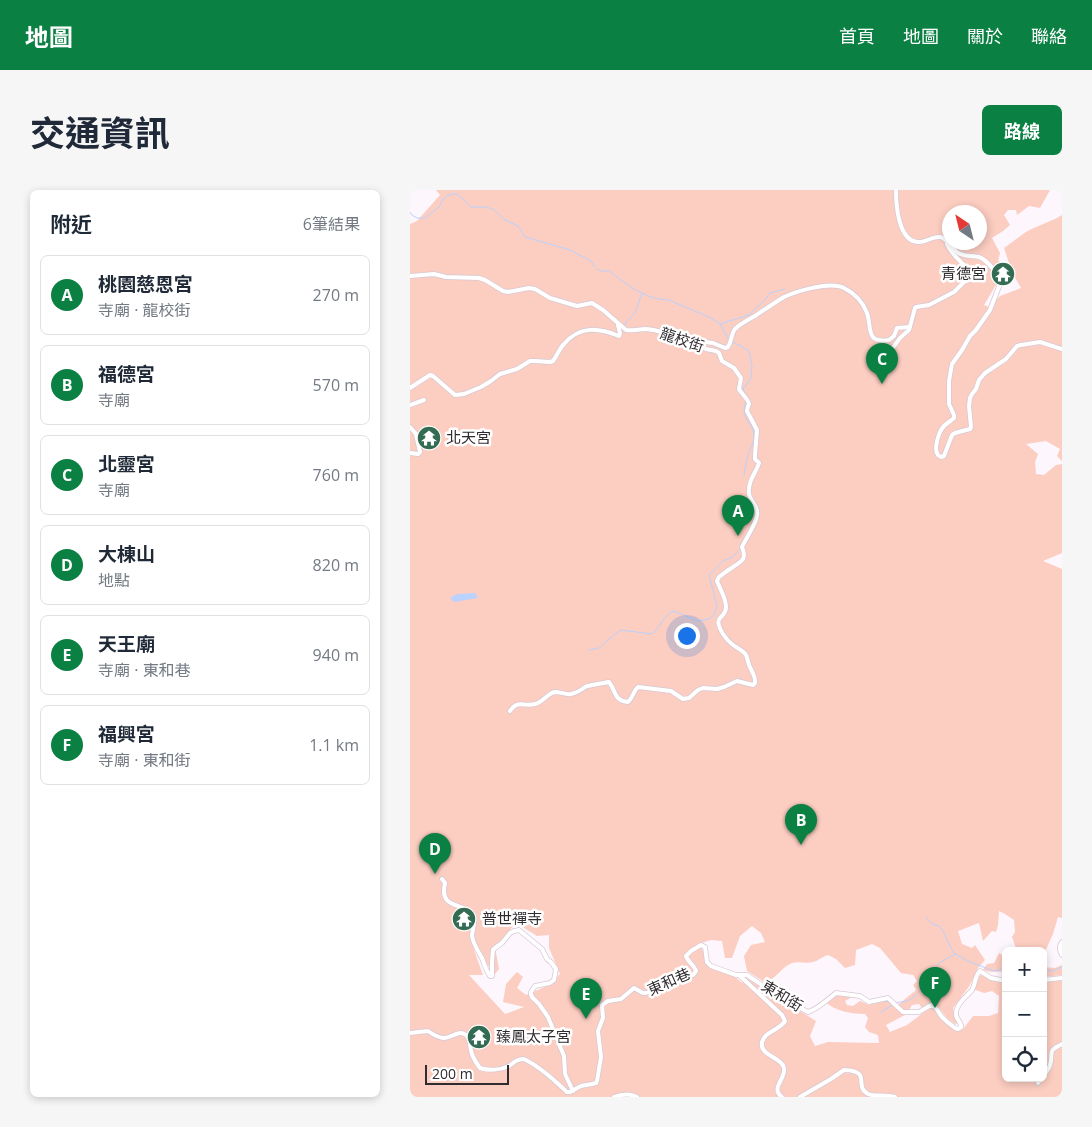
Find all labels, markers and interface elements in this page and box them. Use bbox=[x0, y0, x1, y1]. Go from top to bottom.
text: 地圖 bbox=[25, 20, 73, 53]
text: 首頁 bbox=[839, 24, 875, 48]
text: 地圖 bbox=[903, 24, 939, 48]
text: 關於 bbox=[967, 24, 1003, 48]
text: 聯絡 bbox=[1031, 24, 1067, 48]
button: 路線 bbox=[982, 105, 1062, 155]
text: 交通資訊 bbox=[30, 109, 170, 156]
north arrow bbox=[942, 205, 987, 250]
text: 附近 bbox=[50, 210, 92, 238]
text: 6筆結果 bbox=[303, 213, 360, 235]
temple icon: 青德宮 bbox=[990, 261, 1016, 287]
place label: 青德宮 bbox=[941, 263, 986, 283]
text: 桃園慈恩宮 bbox=[98, 271, 193, 297]
text: A bbox=[61, 284, 73, 306]
text: 270 m bbox=[313, 284, 359, 306]
text: 寺廟 · 龍校街 bbox=[98, 299, 191, 321]
street label: 龍校街 bbox=[658, 322, 707, 356]
pin: C bbox=[866, 343, 898, 384]
text: 福德宮 bbox=[98, 361, 155, 387]
text: B bbox=[62, 374, 72, 396]
text: 570 m bbox=[313, 374, 359, 396]
text: 寺廟 bbox=[98, 389, 130, 411]
temple icon: 北天宮 bbox=[416, 425, 442, 451]
place label: 北天宮 bbox=[446, 427, 491, 447]
text: 北靈宮 bbox=[98, 451, 155, 477]
text: C bbox=[62, 464, 72, 486]
text: 760 m bbox=[313, 464, 359, 486]
text: 寺廟 bbox=[98, 479, 130, 501]
pin: A bbox=[722, 495, 754, 536]
text: 大棟山 bbox=[98, 541, 155, 567]
text: D bbox=[61, 554, 73, 576]
text: 820 m bbox=[313, 554, 359, 576]
text: 地點 bbox=[98, 569, 130, 591]
your location bbox=[674, 623, 700, 649]
text: 天王廟 bbox=[98, 631, 155, 657]
text: E bbox=[63, 644, 71, 666]
text: 940 m bbox=[313, 644, 359, 666]
text: 寺廟 · 東和巷 bbox=[98, 659, 191, 681]
text: 福興宮 bbox=[98, 721, 155, 747]
text: F bbox=[63, 734, 71, 756]
text: 1.1 km bbox=[309, 734, 359, 756]
text: 寺廟 · 東和街 bbox=[98, 749, 191, 771]
pin: B bbox=[785, 804, 817, 845]
pin: D bbox=[419, 833, 451, 874]
temple icon: 普世禪寺 bbox=[451, 906, 477, 932]
place label: 普世禪寺 bbox=[482, 908, 542, 928]
map controls bbox=[1002, 947, 1047, 1082]
button: + bbox=[1002, 947, 1047, 992]
street label: 東和巷 bbox=[644, 963, 693, 999]
pin: F bbox=[919, 967, 951, 1008]
street label: 東和街 bbox=[758, 975, 807, 1015]
pin: E bbox=[570, 978, 602, 1019]
button: − bbox=[1002, 992, 1047, 1037]
temple icon: 臻鳳太子宮 bbox=[466, 1024, 492, 1050]
place label: 臻鳳太子宮 bbox=[496, 1026, 571, 1046]
button: locate bbox=[1002, 1037, 1047, 1082]
scale bar bbox=[425, 1062, 509, 1085]
text: 200 m bbox=[432, 1064, 473, 1083]

